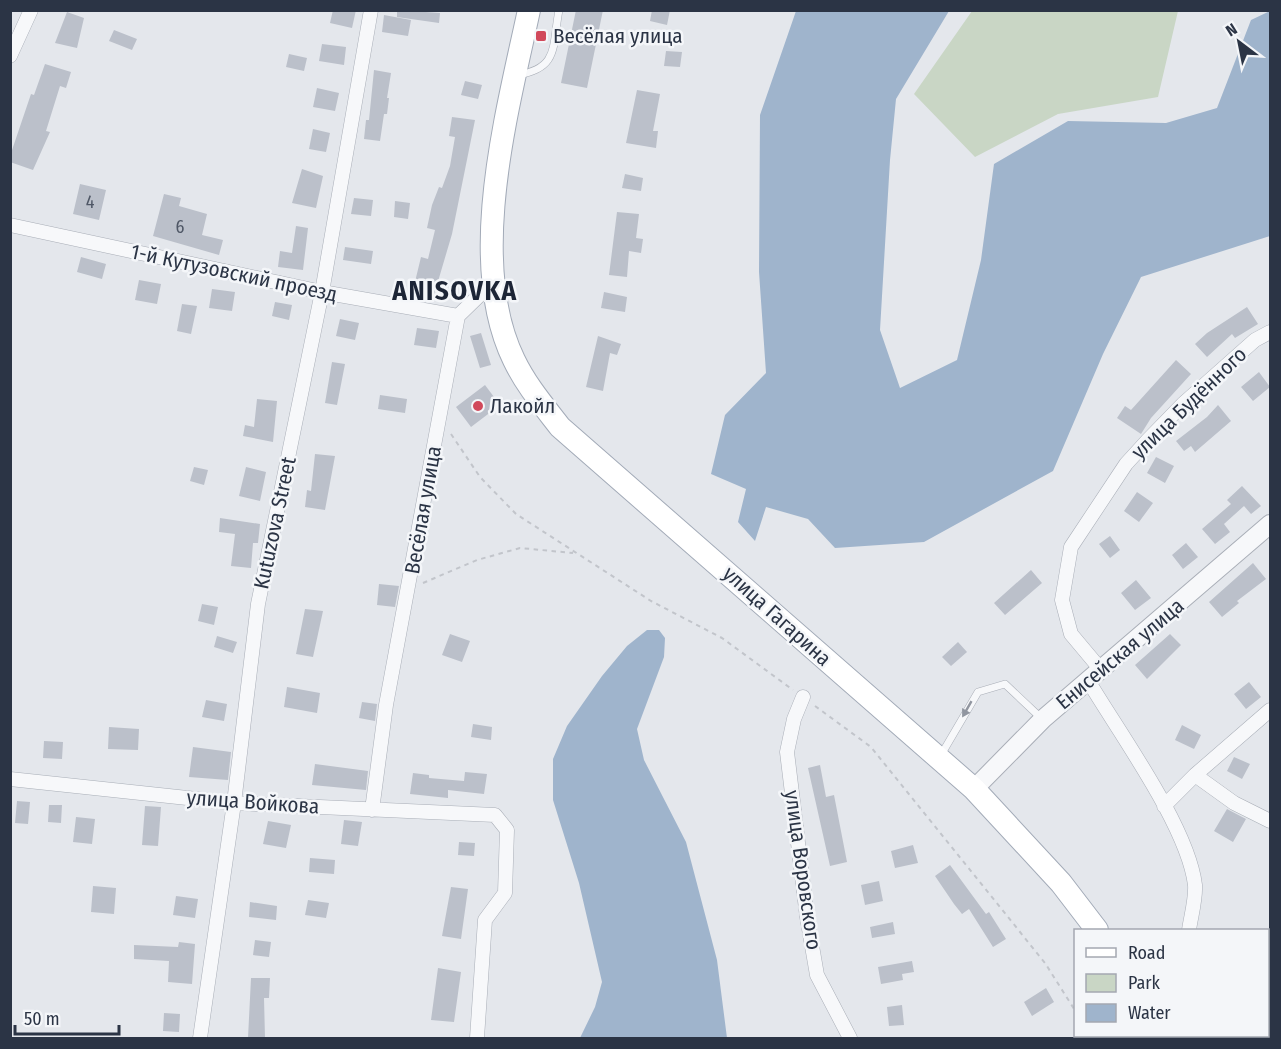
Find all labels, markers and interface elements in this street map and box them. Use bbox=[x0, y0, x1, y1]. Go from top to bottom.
north arrow bbox=[1209, 12, 1269, 72]
text: N bbox=[1222, 19, 1240, 40]
place label: Весёлая улица bbox=[553, 23, 683, 49]
marker: Весёлая улица bbox=[534, 29, 548, 43]
house number: 4 bbox=[86, 191, 95, 213]
house number: 6 bbox=[176, 216, 185, 238]
street label: 1-й Кутузовский проезд bbox=[128, 238, 340, 308]
district label: ANISOVKA bbox=[391, 275, 518, 307]
street label: улица Будённого bbox=[1126, 341, 1252, 465]
place label: Лакойл bbox=[490, 393, 555, 419]
marker: Лакойл bbox=[471, 399, 485, 413]
street label: Весёлая улица bbox=[399, 444, 447, 576]
street label: Kutuzova Street bbox=[248, 454, 302, 592]
street label: улица Гагарина bbox=[717, 561, 837, 671]
street label: Енисейская улица bbox=[1051, 593, 1189, 715]
one-way arrow bbox=[962, 701, 973, 717]
street label: улица Войкова bbox=[186, 784, 320, 820]
street label: улица Воровского bbox=[779, 788, 827, 952]
legend bbox=[1074, 929, 1269, 1037]
text: Road bbox=[1128, 942, 1165, 964]
text: Park bbox=[1128, 972, 1161, 994]
scale bar bbox=[15, 998, 118, 1036]
text: Water bbox=[1128, 1002, 1171, 1024]
text: 50 m bbox=[24, 1008, 60, 1030]

